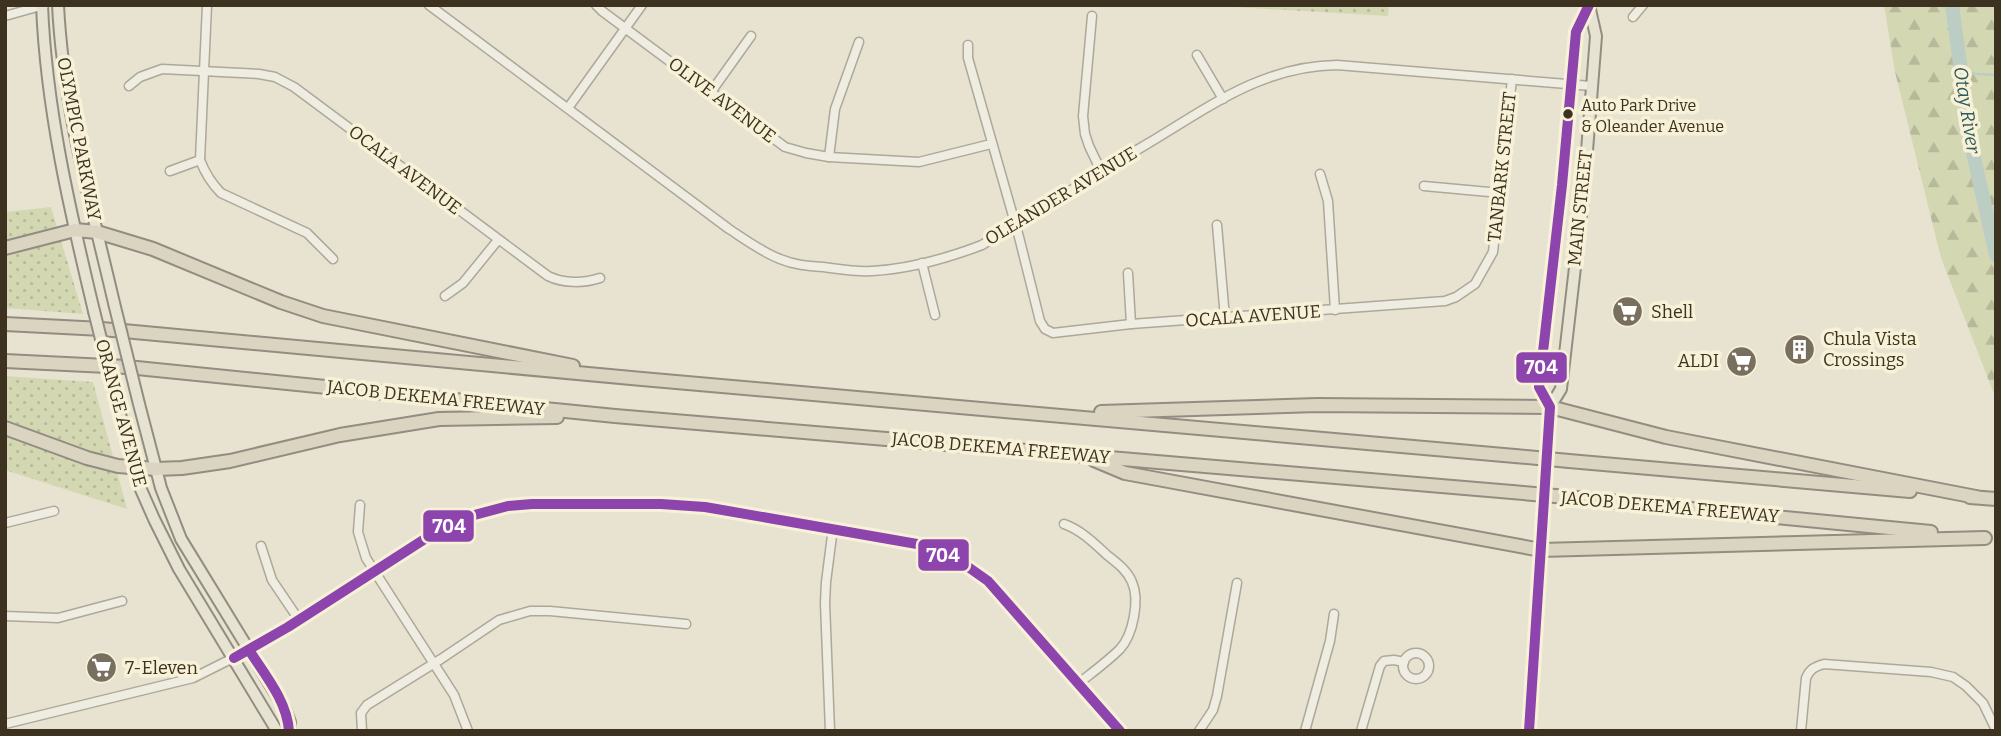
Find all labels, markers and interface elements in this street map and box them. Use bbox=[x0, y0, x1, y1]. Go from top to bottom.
street label: OLIVE AVENUE bbox=[664, 52, 780, 148]
street label: OLYMPIC PARKWAY bbox=[52, 55, 106, 223]
water label: Otay River bbox=[1949, 65, 1985, 156]
street label: TANBARK STREET bbox=[1483, 90, 1521, 243]
place label: Auto Park Drive & Oleander Avenue bbox=[1581, 96, 1724, 136]
marker: Auto Park Drive & Oleander Avenue bbox=[1561, 107, 1575, 121]
street label: OCALA AVENUE bbox=[344, 120, 466, 220]
street label: OLEANDER AVENUE bbox=[981, 142, 1141, 250]
street label: MAIN STREET bbox=[1563, 149, 1597, 267]
supermarket icon: Shell bbox=[1611, 295, 1645, 329]
street label: OCALA AVENUE bbox=[1185, 300, 1321, 332]
place label: Shell bbox=[1651, 301, 1693, 323]
place label: Chula Vista Crossings bbox=[1823, 328, 1917, 371]
building icon: Chula Vista Crossings bbox=[1783, 332, 1817, 366]
street label: ORANGE AVENUE bbox=[91, 336, 151, 490]
supermarket icon: ALDI bbox=[1725, 344, 1759, 378]
place label: ALDI bbox=[1678, 350, 1719, 372]
line badge: 704 bbox=[1515, 351, 1568, 384]
text: 704 bbox=[1524, 356, 1558, 379]
street label: JACOB DEKEMA FREEWAY bbox=[325, 376, 547, 420]
street label: JACOB DEKEMA FREEWAY bbox=[890, 427, 1112, 469]
street label: JACOB DEKEMA FREEWAY bbox=[1559, 486, 1781, 528]
line badge: 704 bbox=[422, 509, 475, 543]
text: 704 bbox=[432, 515, 466, 538]
line badge: 704 bbox=[917, 538, 970, 572]
text: 704 bbox=[926, 544, 960, 567]
supermarket icon: 7-Eleven bbox=[85, 651, 119, 685]
place label: 7-Eleven bbox=[125, 657, 198, 679]

